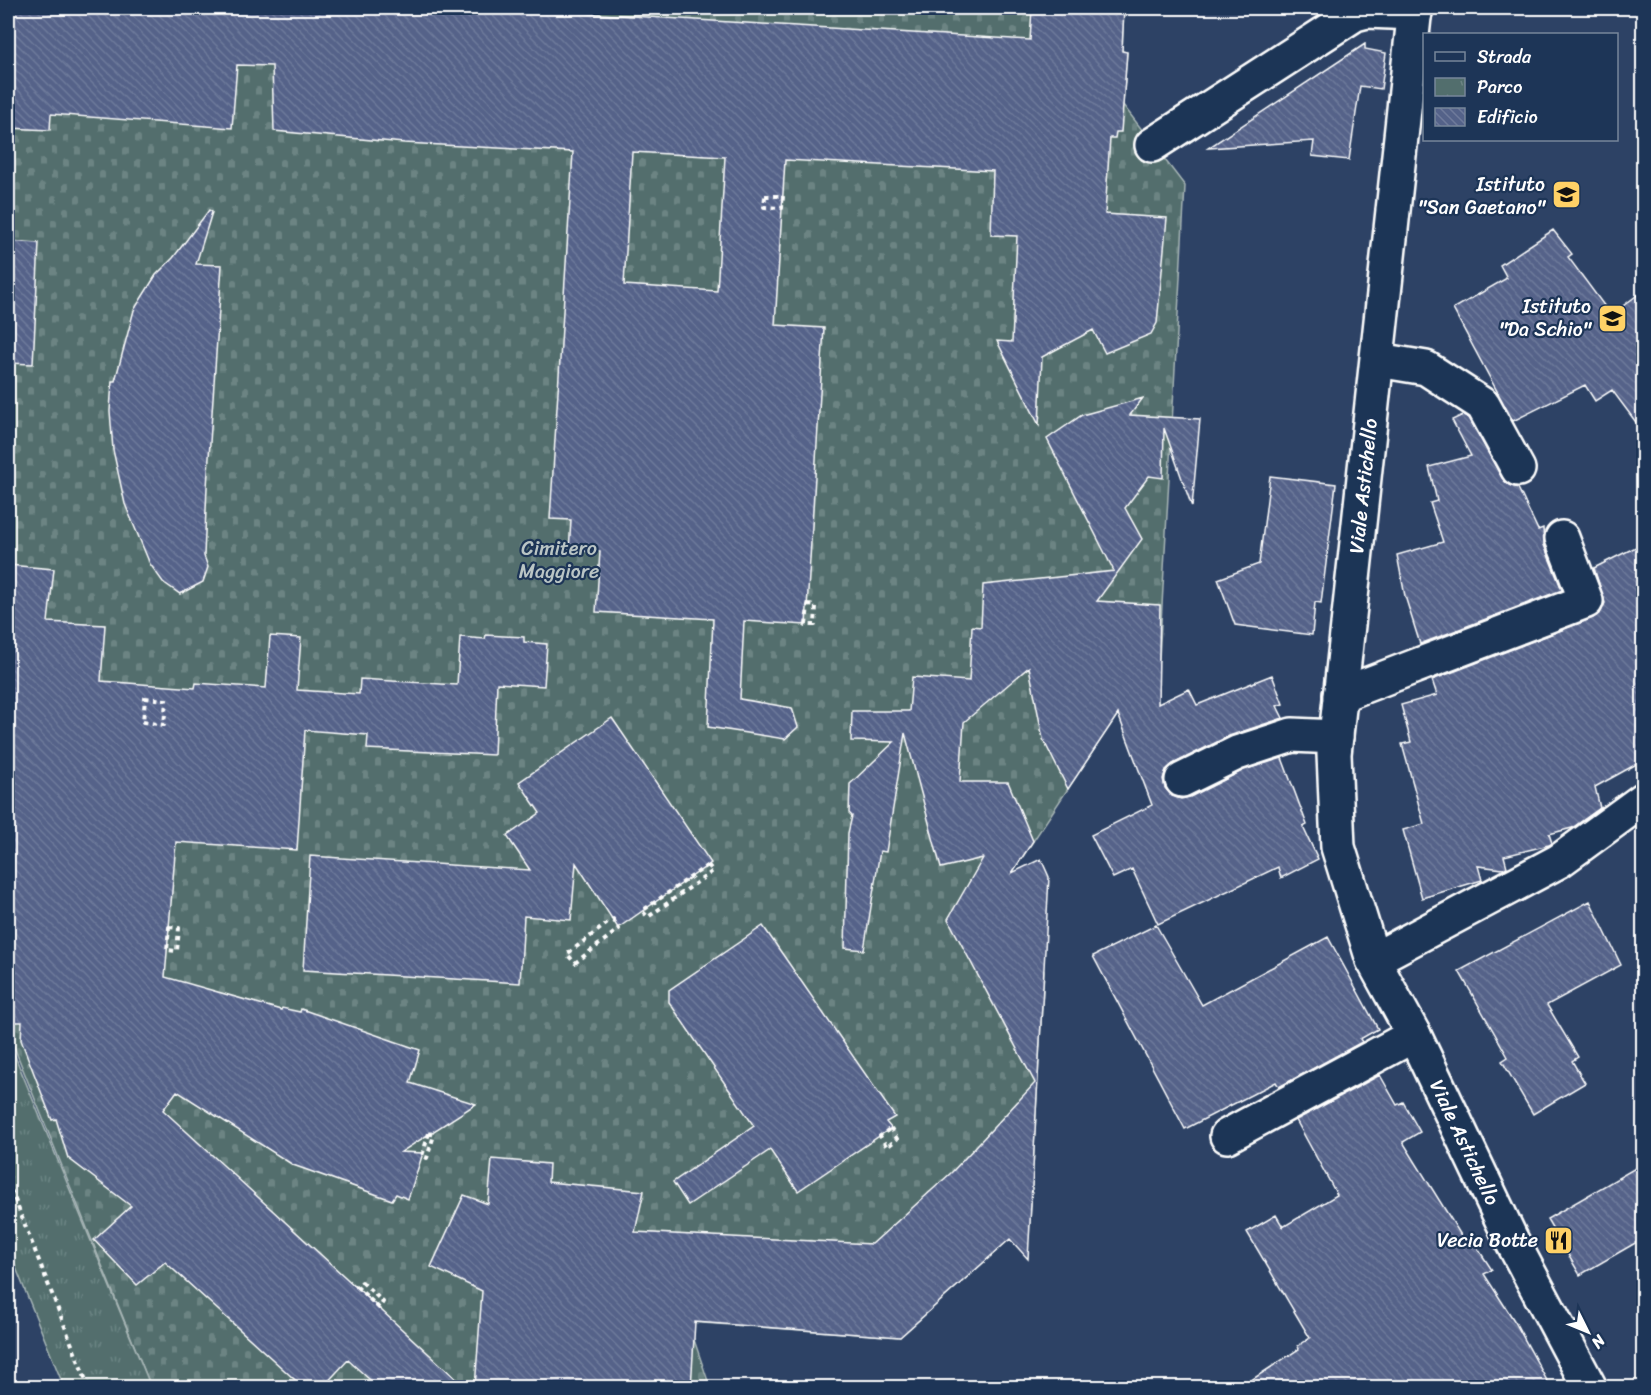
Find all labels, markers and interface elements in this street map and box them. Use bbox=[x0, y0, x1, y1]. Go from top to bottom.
legend bbox=[1423, 33, 1618, 141]
text: Strada bbox=[1477, 41, 1532, 73]
text: Parco bbox=[1477, 71, 1522, 103]
text: Edificio bbox=[1477, 101, 1538, 133]
place label: Istituto "San Gaetano" bbox=[1418, 167, 1547, 225]
school or university icon: Istituto "San Gaetano" bbox=[1550, 179, 1582, 211]
place label: Istituto "Da Schio" bbox=[1499, 289, 1593, 347]
school or university icon: Istituto "Da Schio" bbox=[1596, 302, 1628, 334]
street label: Viale Astichello bbox=[1339, 417, 1388, 555]
park label: Cimitero Maggiore bbox=[519, 531, 599, 589]
street label: Viale Astichello bbox=[1420, 1074, 1510, 1211]
place label: Vecia Botte bbox=[1437, 1223, 1538, 1258]
restaurant icon: Vecia Botte bbox=[1543, 1224, 1575, 1256]
north arrow bbox=[1558, 1302, 1618, 1362]
text: N bbox=[1584, 1327, 1614, 1356]

